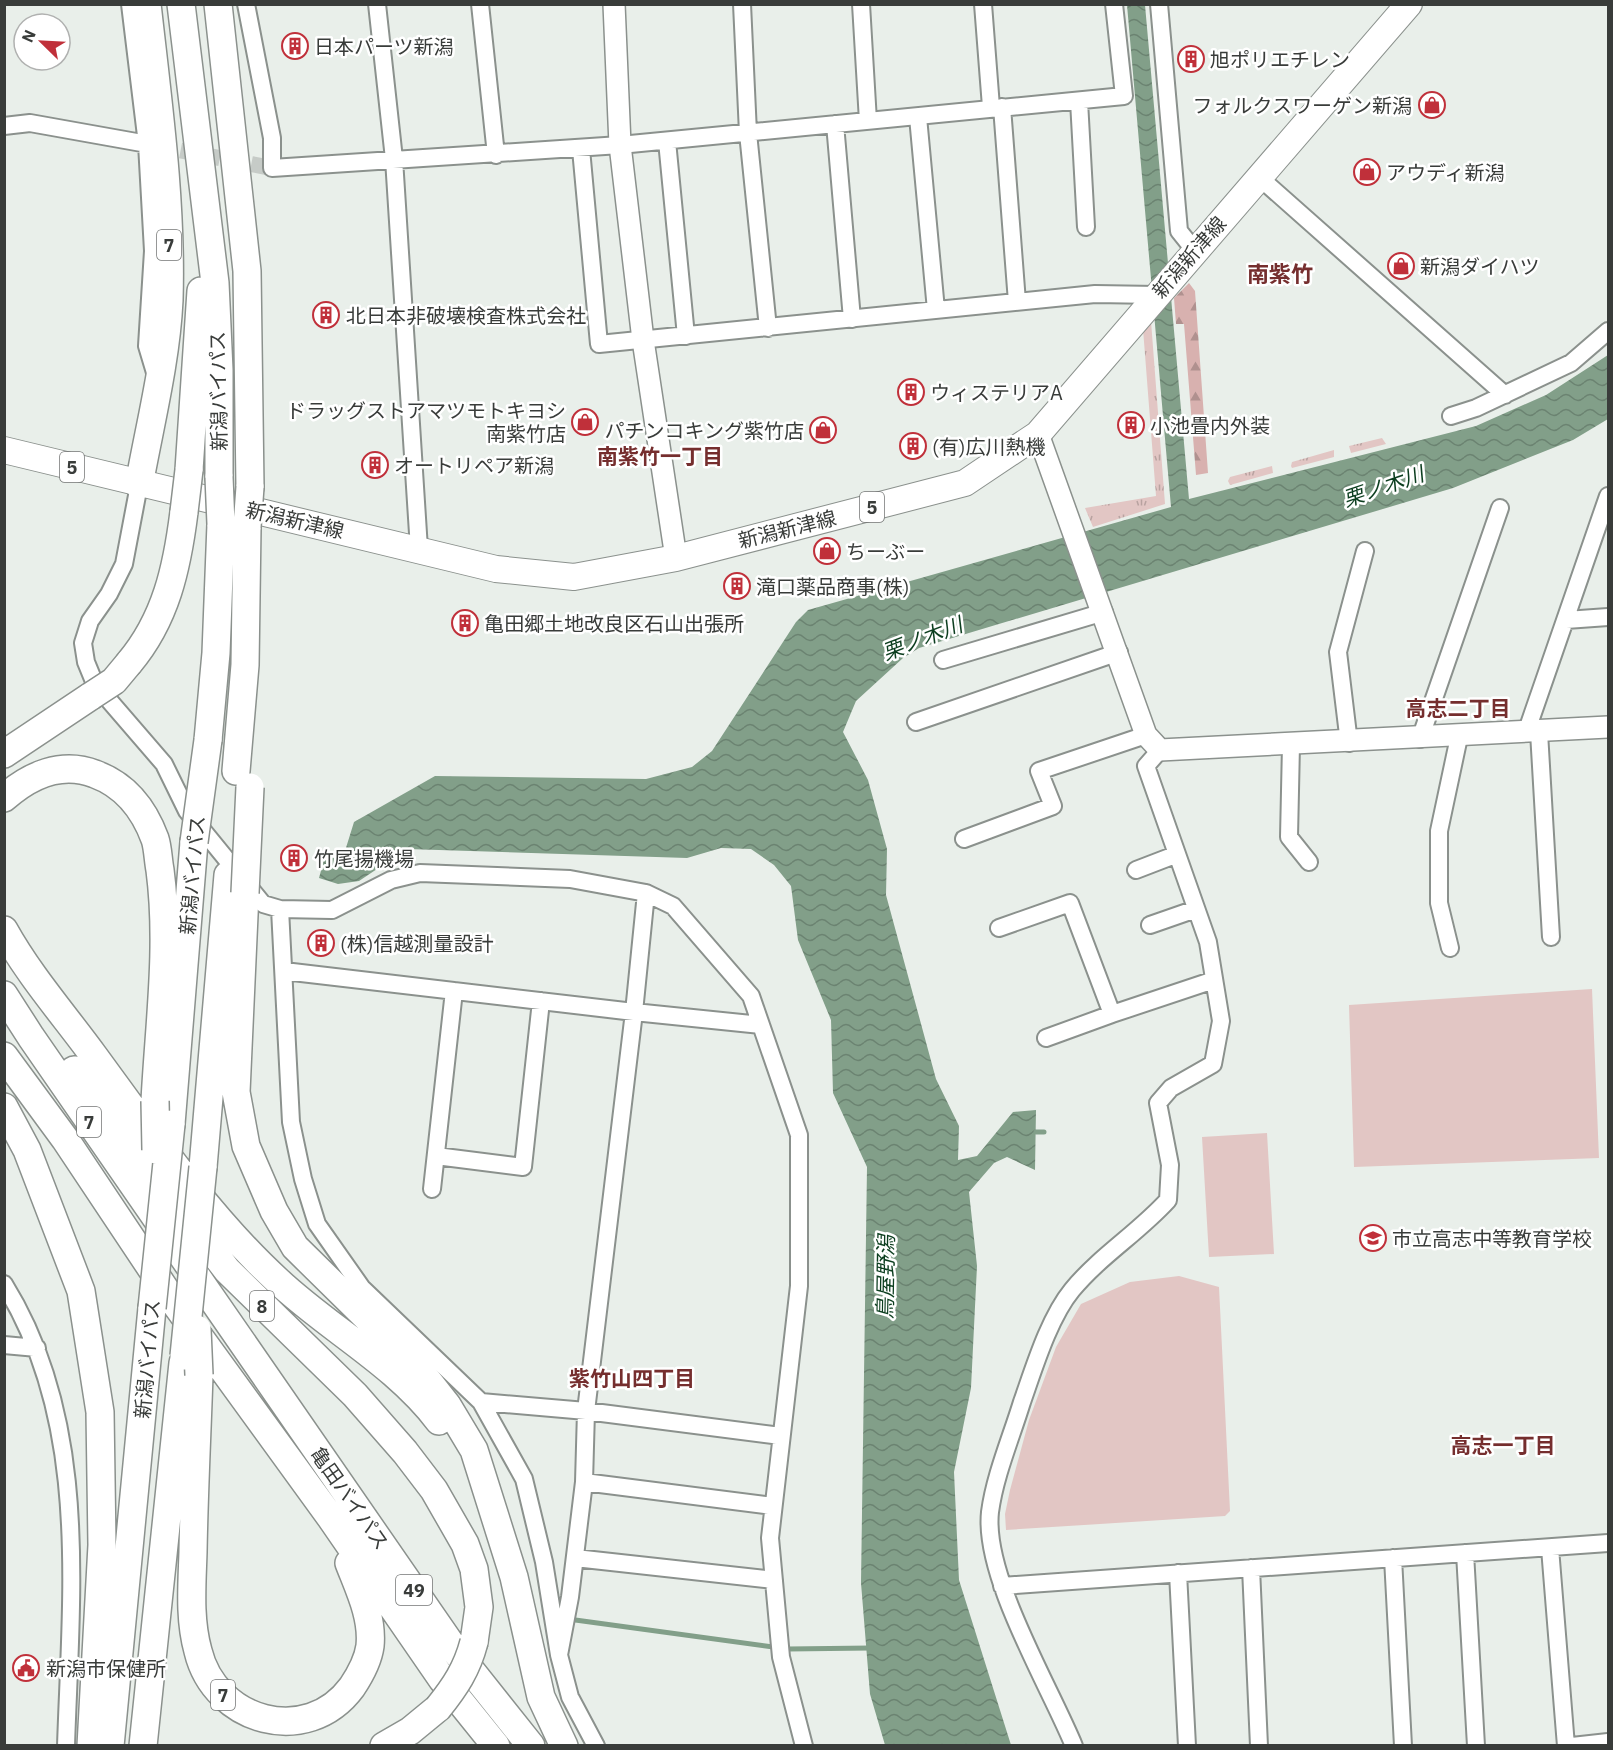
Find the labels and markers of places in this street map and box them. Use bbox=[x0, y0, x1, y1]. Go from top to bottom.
building icon: 日本パーツ新潟 bbox=[280, 31, 310, 61]
place label: 日本パーツ新潟 bbox=[314, 33, 454, 60]
building icon: 旭ポリエチレン bbox=[1176, 44, 1206, 74]
place label: 旭ポリエチレン bbox=[1210, 46, 1350, 73]
shop icon: フォルクスワーゲン新潟 bbox=[1417, 90, 1447, 120]
place label: フォルクスワーゲン新潟 bbox=[1193, 92, 1412, 119]
shop icon: アウディ新潟 bbox=[1352, 157, 1382, 187]
place label: アウディ新潟 bbox=[1386, 159, 1505, 186]
shop icon: 新潟ダイハツ bbox=[1386, 251, 1416, 281]
place label: 新潟ダイハツ bbox=[1420, 253, 1540, 280]
building icon: 北日本非破壊検査株式会社 bbox=[311, 300, 341, 330]
place label: 北日本非破壊検査株式会社 bbox=[346, 302, 586, 329]
building icon: ウィステリアA bbox=[896, 377, 926, 407]
place label: ウィステリアA bbox=[930, 379, 1063, 406]
place label: ドラッグストアマツモトキヨシ 南紫竹店 bbox=[286, 397, 566, 447]
shop icon: ドラッグストアマツモトキヨシ 南紫竹店 bbox=[570, 407, 600, 437]
building icon: 小池畳内外装 bbox=[1116, 410, 1146, 440]
place label: 小池畳内外装 bbox=[1150, 412, 1270, 439]
shop icon: パチンコキング紫竹店 bbox=[808, 415, 838, 445]
place label: パチンコキング紫竹店 bbox=[605, 417, 804, 444]
building icon: (有)広川熱機 bbox=[898, 431, 928, 461]
place label: (有)広川熱機 bbox=[932, 433, 1045, 460]
building icon: オートリペア新潟 bbox=[360, 450, 390, 480]
place label: オートリペア新潟 bbox=[394, 452, 554, 479]
shop icon: ちーぶー bbox=[812, 536, 842, 566]
place label: ちーぶー bbox=[846, 538, 925, 565]
building icon: 滝口薬品商事(株) bbox=[722, 571, 752, 601]
place label: 滝口薬品商事(株) bbox=[756, 573, 909, 600]
building icon: 亀田郷土地改良区石山出張所 bbox=[450, 608, 480, 638]
place label: 亀田郷土地改良区石山出張所 bbox=[484, 610, 744, 637]
building icon: 竹尾揚機場 bbox=[279, 843, 309, 873]
place label: 竹尾揚機場 bbox=[314, 845, 414, 872]
building icon: (株)信越測量設計 bbox=[306, 928, 336, 958]
place label: (株)信越測量設計 bbox=[340, 930, 493, 957]
school or university icon: 市立高志中等教育学校 bbox=[1358, 1223, 1388, 1253]
place label: 市立高志中等教育学校 bbox=[1392, 1225, 1592, 1252]
public building icon: 新潟市保健所 bbox=[11, 1653, 41, 1683]
place label: 新潟市保健所 bbox=[46, 1655, 166, 1682]

